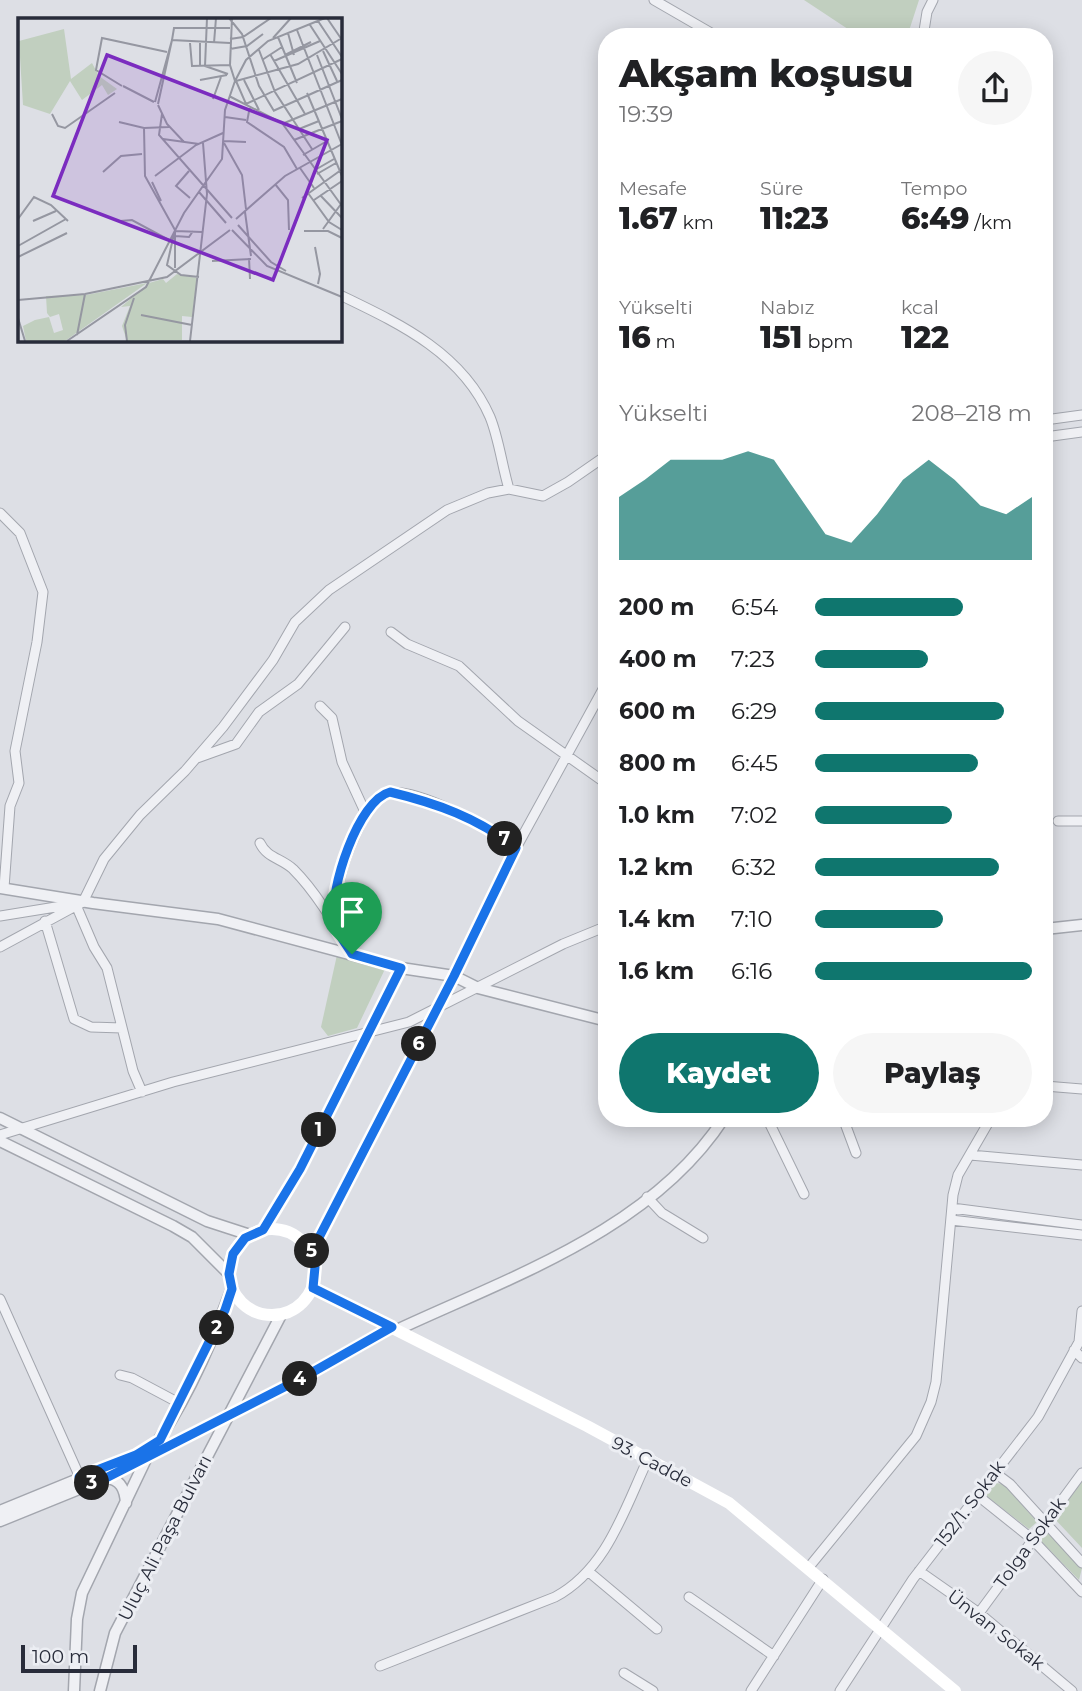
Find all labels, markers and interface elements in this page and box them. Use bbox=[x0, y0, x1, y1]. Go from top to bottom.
inset map bbox=[18, 18, 341, 341]
text: Akşam koşusu bbox=[619, 50, 914, 97]
button: share bbox=[958, 51, 1032, 125]
text: 19:39 bbox=[619, 100, 673, 128]
text: Mesafe bbox=[619, 177, 687, 200]
text: Süre bbox=[760, 177, 803, 200]
text: Tempo bbox=[901, 177, 967, 200]
text: 1.67 bbox=[619, 200, 678, 237]
text: 11:23 bbox=[760, 200, 829, 237]
text: 6:49 bbox=[901, 200, 969, 237]
text: km bbox=[678, 211, 714, 234]
text: /km bbox=[969, 211, 1012, 234]
text: Yükselti bbox=[619, 296, 693, 319]
text: Nabız bbox=[760, 296, 814, 319]
text: kcal bbox=[901, 296, 939, 319]
text: 16 bbox=[619, 319, 651, 356]
text: 151 bbox=[760, 319, 803, 356]
text: 122 bbox=[901, 319, 949, 356]
text: m bbox=[651, 330, 676, 353]
text: bpm bbox=[803, 330, 853, 353]
text: Yükselti bbox=[619, 399, 708, 427]
text: 208–218 m bbox=[911, 399, 1032, 427]
text: 200 m bbox=[619, 593, 694, 621]
text: 6:54 bbox=[731, 593, 778, 621]
text: 400 m bbox=[619, 645, 697, 673]
text: 7:23 bbox=[731, 645, 775, 673]
text: 600 m bbox=[619, 697, 696, 725]
text: 6:29 bbox=[731, 697, 777, 725]
text: 800 m bbox=[619, 749, 696, 777]
text: 6:45 bbox=[731, 749, 778, 777]
text: 1.0 km bbox=[619, 801, 695, 829]
text: 7:02 bbox=[731, 801, 777, 829]
pin: 7 bbox=[488, 822, 522, 856]
text: 7 bbox=[499, 827, 510, 850]
text: 1.2 km bbox=[619, 853, 693, 881]
text: 6:32 bbox=[731, 853, 776, 881]
pin bbox=[322, 882, 382, 954]
icon: arrive bbox=[333, 893, 371, 931]
text: 1.4 km bbox=[619, 905, 696, 933]
text: 7:10 bbox=[731, 905, 773, 933]
text: 1.6 km bbox=[619, 957, 694, 985]
text: 6:16 bbox=[731, 957, 772, 985]
pin: 6 bbox=[402, 1026, 436, 1062]
text: 6 bbox=[412, 1032, 425, 1055]
button: Kaydet bbox=[619, 1033, 819, 1113]
button: Paylaş bbox=[833, 1033, 1032, 1113]
pin: 1 bbox=[302, 1112, 336, 1148]
text: 1 bbox=[315, 1118, 322, 1141]
pin: 5 bbox=[294, 1234, 330, 1268]
text: 5 bbox=[306, 1239, 317, 1262]
pin: 2 bbox=[200, 1310, 234, 1346]
text: 2 bbox=[211, 1316, 222, 1339]
pin: 4 bbox=[282, 1362, 318, 1396]
text: 4 bbox=[293, 1367, 306, 1390]
street label: 93. Cadde bbox=[608, 1432, 696, 1492]
street label: Uluç Ali Paşa Bulvarı bbox=[114, 1451, 216, 1625]
street label: 152/1. Sokak bbox=[930, 1456, 1010, 1552]
pin: 3 bbox=[74, 1466, 110, 1500]
text: 3 bbox=[86, 1471, 97, 1494]
street label: Tolga Sokak bbox=[990, 1493, 1071, 1593]
street label: Ünvan Sokak bbox=[943, 1585, 1049, 1675]
scale bar bbox=[21, 1642, 136, 1674]
text: 100 m bbox=[32, 1645, 89, 1668]

